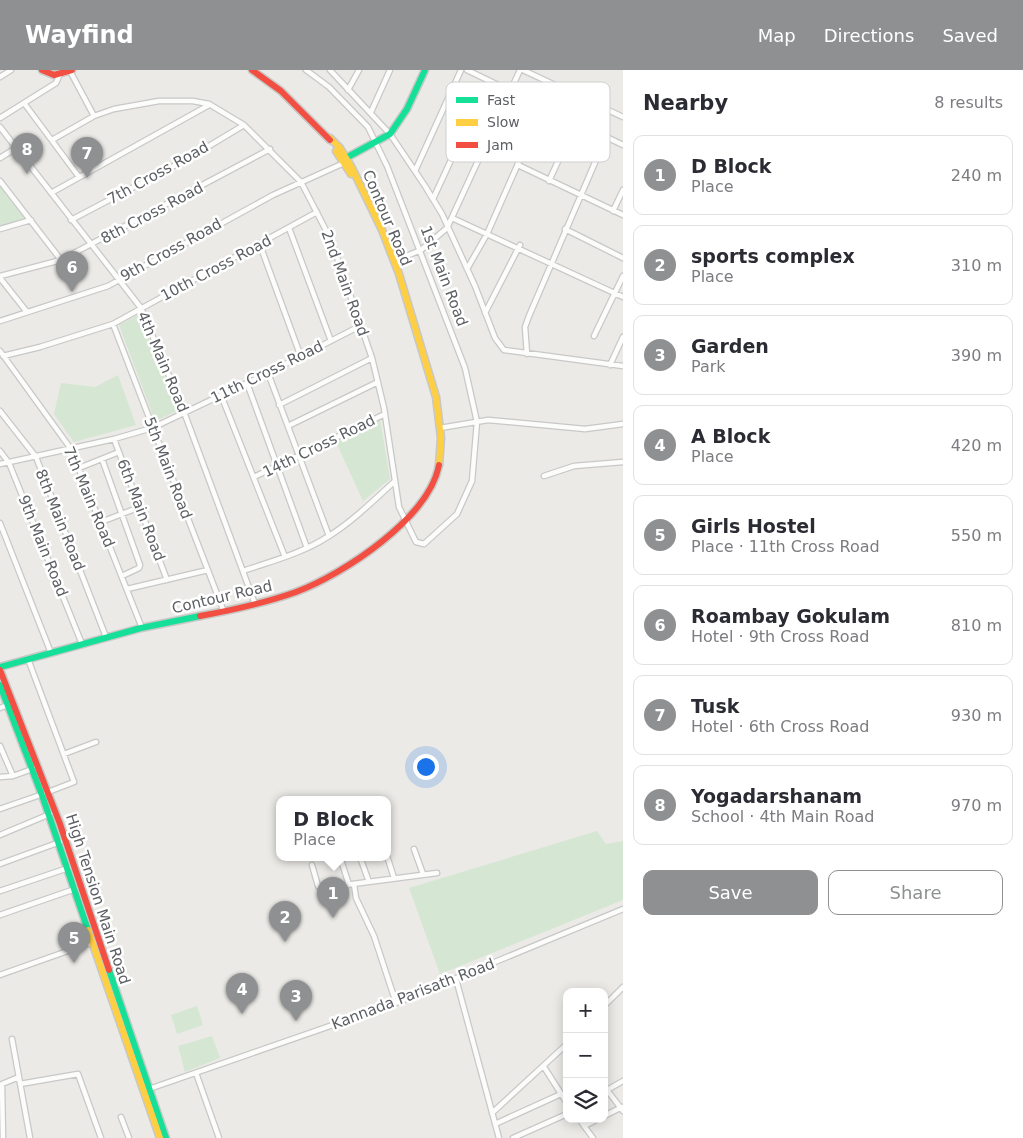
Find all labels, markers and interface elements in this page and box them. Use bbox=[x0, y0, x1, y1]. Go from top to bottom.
text: Wayfind bbox=[25, 21, 134, 49]
text: Map bbox=[758, 25, 796, 46]
text: Directions bbox=[824, 25, 914, 46]
text: Saved bbox=[942, 25, 998, 46]
legend bbox=[446, 82, 610, 162]
text: Nearby bbox=[643, 91, 728, 115]
text: Fast bbox=[487, 92, 516, 108]
text: 8 results bbox=[934, 93, 1003, 112]
text: Slow bbox=[487, 114, 520, 130]
pin: 8 bbox=[11, 133, 43, 174]
pin: 7 bbox=[71, 137, 103, 178]
text: Jam bbox=[486, 137, 513, 153]
street label: 7th Cross Road bbox=[104, 138, 212, 208]
text: D Block bbox=[691, 155, 771, 177]
text: 1 bbox=[654, 166, 666, 185]
text: 240 m bbox=[951, 166, 1002, 185]
street label: Contour Road bbox=[359, 167, 415, 269]
text: Place bbox=[691, 177, 734, 196]
street label: 8th Cross Road bbox=[98, 178, 206, 248]
street label: 9th Cross Road bbox=[117, 215, 225, 285]
street label: 1st Main Road bbox=[417, 223, 471, 329]
street label: 2nd Main Road bbox=[317, 228, 373, 338]
street label: 10th Cross Road bbox=[158, 231, 274, 305]
text: sports complex bbox=[691, 245, 855, 267]
pin: 6 bbox=[56, 251, 88, 292]
text: 2 bbox=[654, 256, 666, 275]
text: 310 m bbox=[951, 256, 1002, 275]
text: Place bbox=[691, 267, 734, 286]
street label: 4th Main Road bbox=[134, 309, 192, 415]
text: Garden bbox=[691, 335, 769, 357]
street label: 11th Cross Road bbox=[208, 337, 326, 407]
text: 3 bbox=[654, 346, 666, 365]
text: 390 m bbox=[951, 346, 1002, 365]
text: Park bbox=[691, 357, 726, 376]
street label: 14th Cross Road bbox=[260, 411, 378, 481]
street label: 5th Main Road bbox=[140, 414, 196, 522]
text: A Block bbox=[691, 425, 770, 447]
text: 4 bbox=[654, 436, 666, 455]
text: 420 m bbox=[951, 436, 1002, 455]
street label: 7th Main Road bbox=[60, 444, 118, 550]
text: Place bbox=[691, 447, 734, 466]
street label: 6th Main Road bbox=[113, 456, 169, 564]
street label: 8th Main Road bbox=[31, 467, 89, 573]
street label: 9th Main Road bbox=[14, 493, 72, 599]
text: Girls Hostel bbox=[691, 515, 816, 537]
text: 5 bbox=[654, 526, 666, 545]
text: 550 m bbox=[951, 526, 1002, 545]
text: Place · 11th Cross Road bbox=[691, 537, 880, 556]
street label: Contour Road bbox=[170, 577, 274, 617]
text: Roambay Gokulam bbox=[691, 605, 890, 627]
text: 6 bbox=[654, 616, 666, 635]
text: 810 m bbox=[951, 616, 1002, 635]
text: Hotel · 9th Cross Road bbox=[691, 627, 869, 646]
text: Tusk bbox=[691, 695, 739, 717]
text: 7 bbox=[654, 706, 666, 725]
text: 930 m bbox=[951, 706, 1002, 725]
text: Hotel · 6th Cross Road bbox=[691, 717, 869, 736]
your location bbox=[413, 754, 439, 780]
text: Yogadarshanam bbox=[691, 785, 862, 807]
popup bbox=[276, 796, 391, 861]
text: 8 bbox=[654, 796, 666, 815]
text: 970 m bbox=[951, 796, 1002, 815]
text: School · 4th Main Road bbox=[691, 807, 874, 826]
text: D Block bbox=[293, 808, 374, 830]
street label: High Tension Main Road bbox=[62, 811, 134, 987]
text: Place bbox=[293, 830, 336, 849]
button: Save bbox=[643, 870, 818, 915]
button: Share bbox=[828, 870, 1003, 915]
pin: 1 bbox=[317, 877, 349, 918]
pin: 2 bbox=[269, 901, 301, 942]
pin: 5 bbox=[58, 922, 90, 963]
street label: Kannada Parisath Road bbox=[329, 955, 497, 1033]
pin: 4 bbox=[226, 973, 258, 1014]
pin: 3 bbox=[280, 980, 312, 1021]
map controls bbox=[563, 988, 608, 1123]
button: + bbox=[563, 988, 608, 1033]
button: − bbox=[563, 1033, 608, 1078]
button: layers bbox=[563, 1078, 608, 1123]

